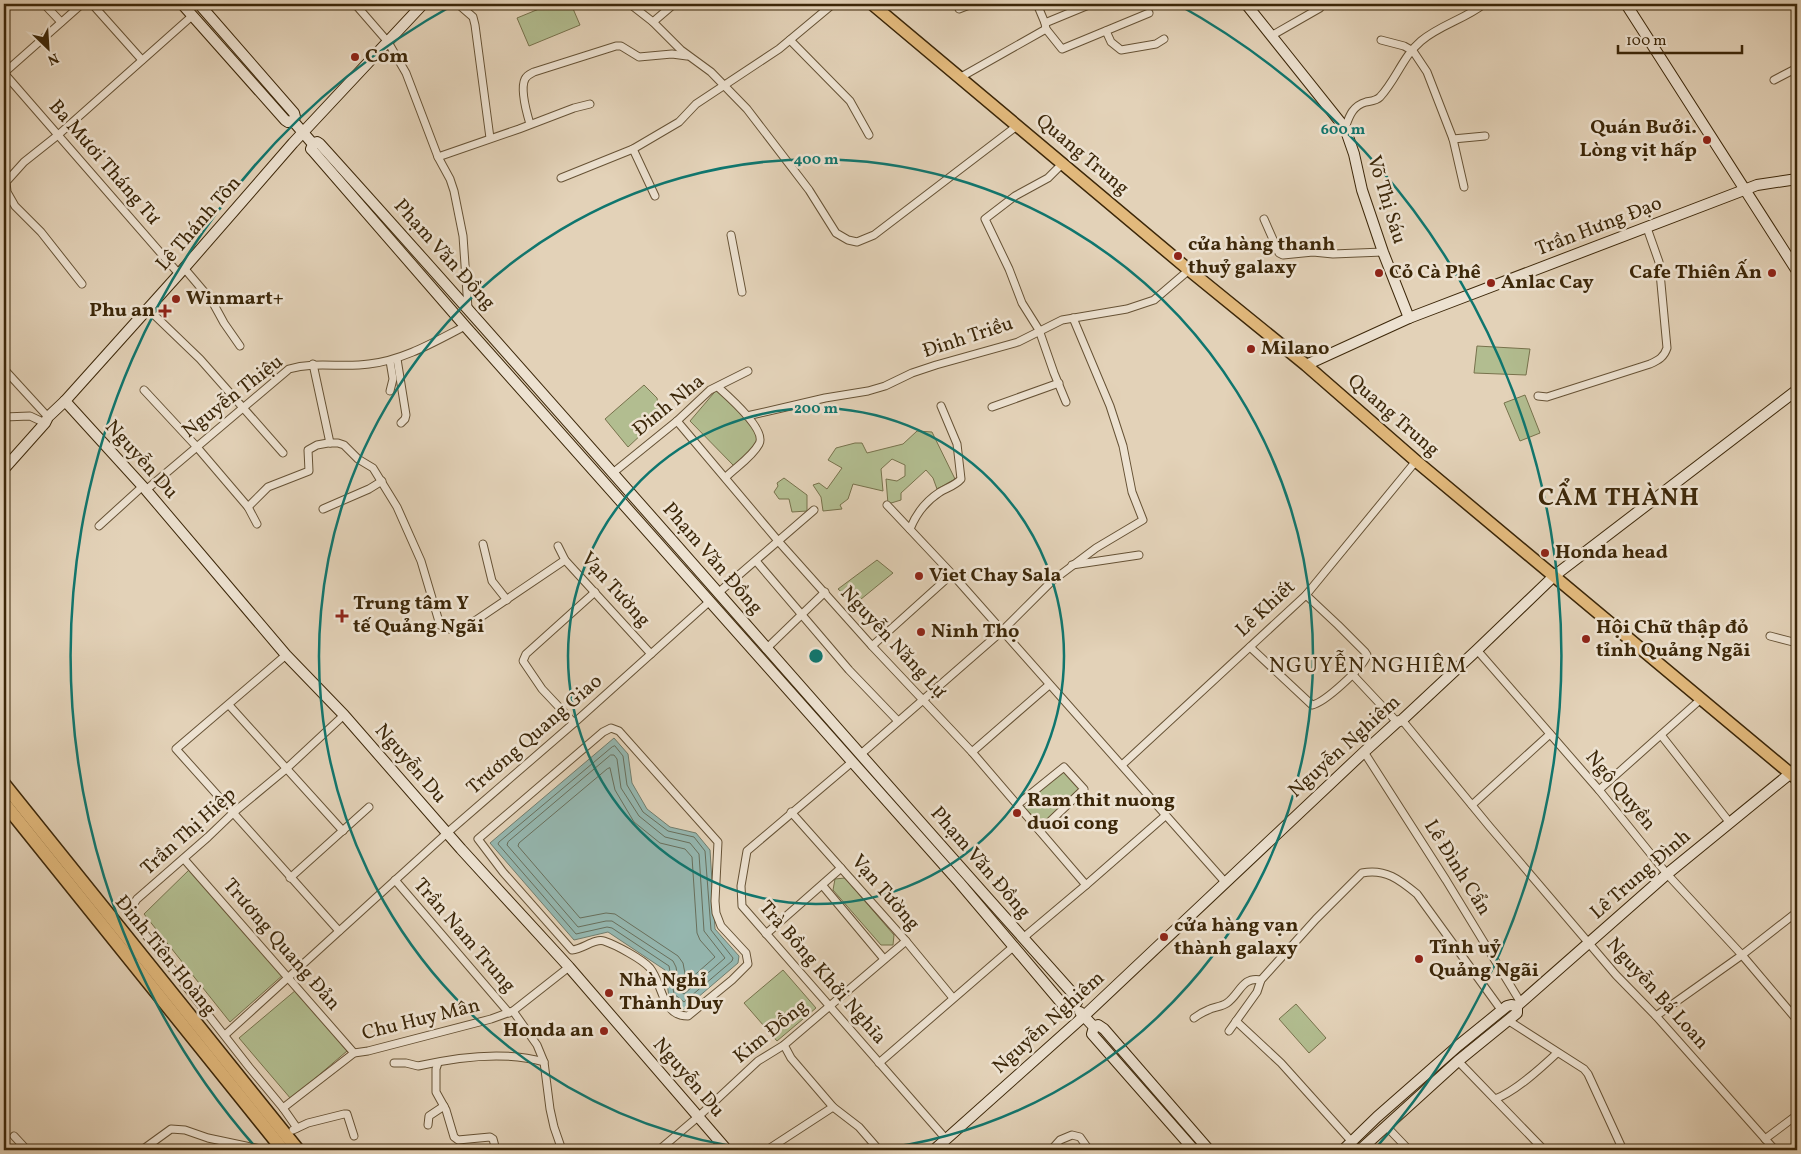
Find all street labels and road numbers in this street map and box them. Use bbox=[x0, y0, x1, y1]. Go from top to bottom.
street label: Ba Mươi Tháng Tư bbox=[42, 94, 166, 232]
street label: Quang Trung bbox=[1029, 108, 1135, 202]
street label: Võ Thị Sáu bbox=[1359, 152, 1413, 248]
street label: Lê Thánh Tôn bbox=[150, 170, 248, 277]
street label: Trần Hưng Đạo bbox=[1532, 190, 1666, 264]
street label: Phạm Văn Đồng bbox=[387, 193, 501, 317]
street label: Đinh Triều bbox=[919, 310, 1017, 366]
street label: Nguyễn Thiệu bbox=[177, 349, 289, 445]
street label: Đinh Nha bbox=[627, 368, 711, 444]
street label: Quang Trung bbox=[1341, 368, 1445, 464]
street label: Nguyễn Du bbox=[98, 414, 184, 506]
street label: Phạm Văn Đồng bbox=[655, 497, 769, 621]
street label: Vạn Tường bbox=[573, 546, 657, 634]
street label: Lê Khiết bbox=[1230, 574, 1302, 644]
street label: Nguyễn Năng Lự bbox=[833, 580, 953, 706]
street label: Trương Quang Giao bbox=[461, 668, 609, 802]
street label: Nguyễn Nghiêm bbox=[1283, 689, 1407, 805]
street label: Nguyễn Du bbox=[367, 718, 453, 810]
street label: Ngô Quyền bbox=[1578, 745, 1662, 837]
street label: Trần Thị Hiệp bbox=[135, 782, 243, 882]
street label: Phạm Văn Đồng bbox=[923, 801, 1037, 925]
street label: Lê Đình Cẩn bbox=[1416, 815, 1498, 921]
street label: Lê Trung Đình bbox=[1585, 823, 1698, 927]
street label: Vạn Tường bbox=[844, 849, 926, 937]
street label: Trương Quang Đản bbox=[216, 873, 346, 1017]
street label: Trần Nam Trung bbox=[406, 873, 522, 999]
street label: Đinh Tiên Hoàng bbox=[108, 890, 222, 1022]
street label: Trà Bồng Khởi Nghĩa bbox=[752, 895, 892, 1051]
street label: Nguyễn Bá Loan bbox=[1599, 932, 1715, 1056]
street label: Nguyễn Nghiêm bbox=[987, 965, 1111, 1081]
street label: Chu Huy Mân bbox=[359, 992, 483, 1048]
street label: Kim Đồng bbox=[728, 993, 814, 1071]
street label: Nguyễn Du bbox=[645, 1032, 731, 1124]

